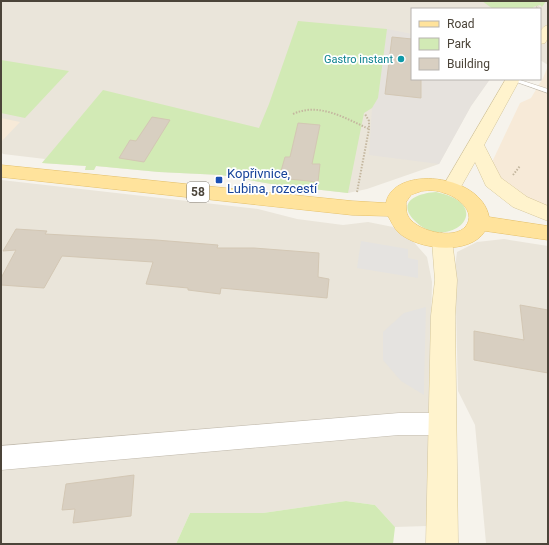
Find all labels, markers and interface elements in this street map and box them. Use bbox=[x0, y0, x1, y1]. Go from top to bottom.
legend bbox=[411, 8, 541, 80]
text: Road bbox=[447, 17, 475, 31]
text: Park bbox=[447, 37, 472, 51]
place label: Gastro instant bbox=[324, 53, 393, 66]
marker: Gastro instant bbox=[396, 54, 406, 64]
text: Building bbox=[447, 57, 490, 71]
place label: Kopřivnice, Lubina, rozcestí bbox=[227, 166, 318, 196]
marker: Kopřivnice, Lubina, rozcestí bbox=[214, 175, 224, 185]
road number: 58 bbox=[187, 182, 209, 202]

